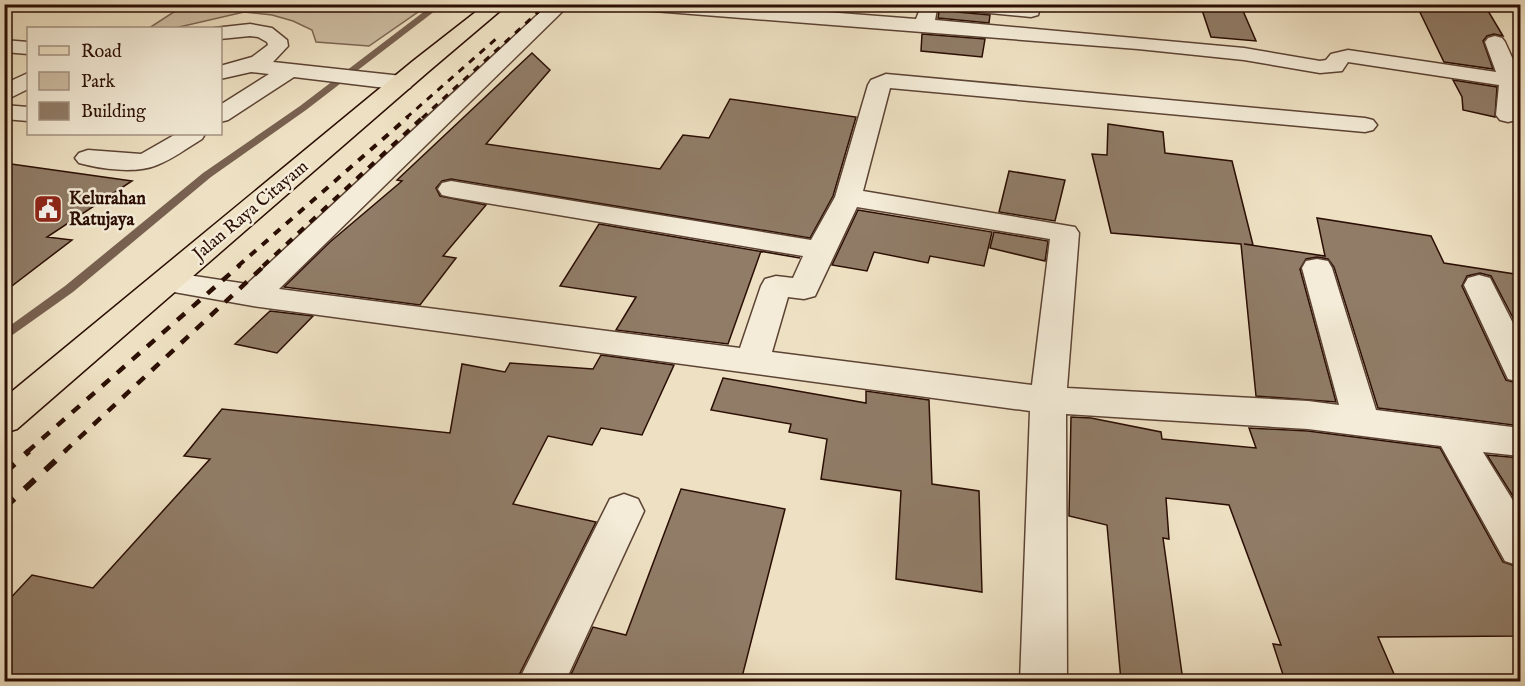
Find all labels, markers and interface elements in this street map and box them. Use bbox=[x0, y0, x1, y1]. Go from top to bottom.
legend bbox=[27, 27, 222, 135]
text: Road bbox=[81, 41, 122, 64]
text: Park bbox=[81, 71, 116, 94]
text: Building bbox=[81, 101, 146, 124]
street label: Jalan Raya Citayam bbox=[187, 156, 314, 267]
place label: Kelurahan Ratujaya bbox=[69, 188, 146, 232]
public building icon: Kelurahan Ratujaya bbox=[32, 193, 64, 225]

